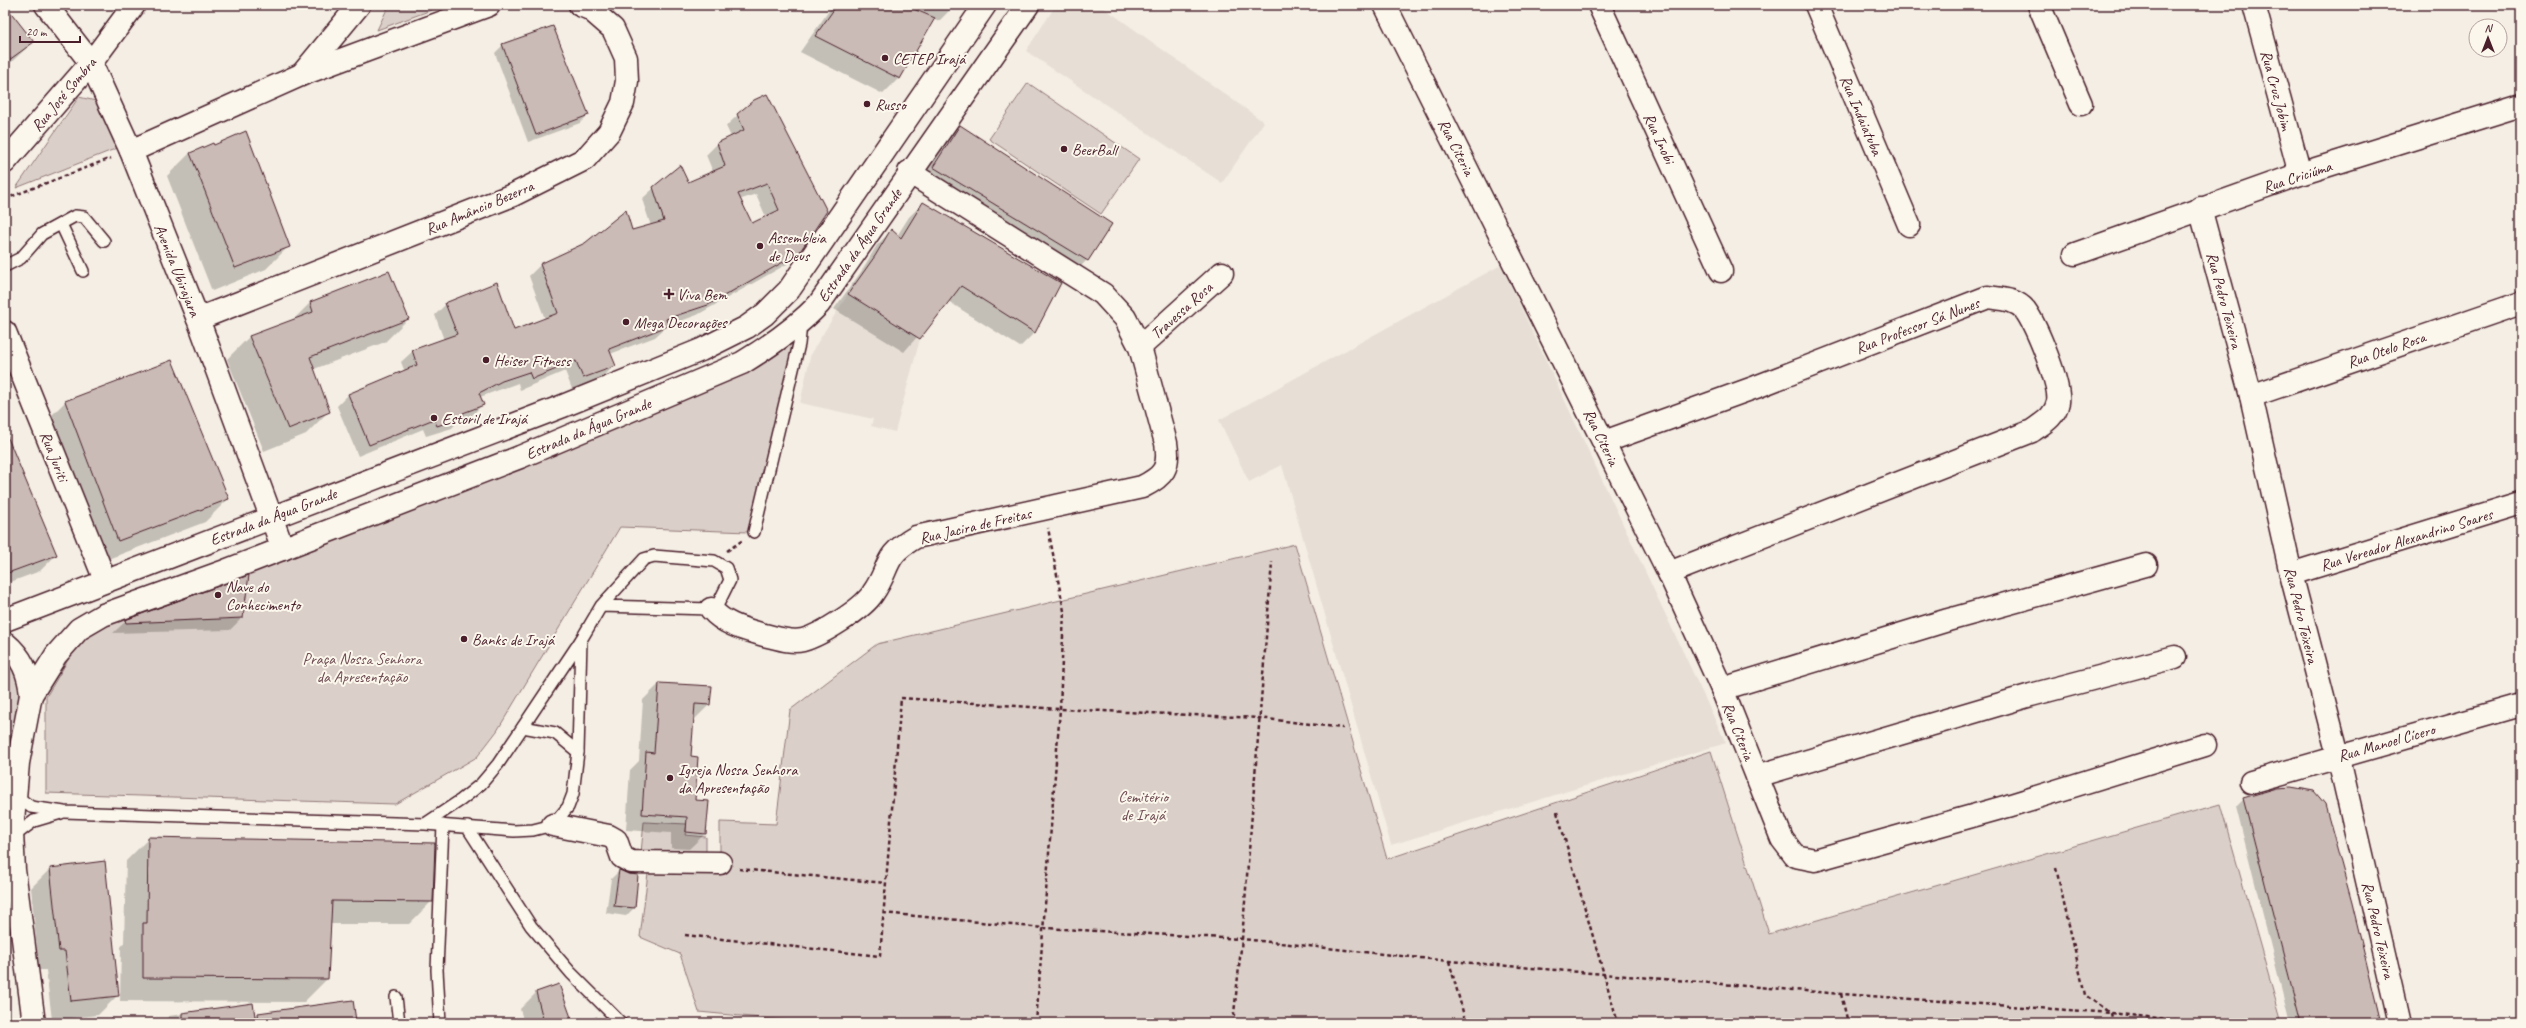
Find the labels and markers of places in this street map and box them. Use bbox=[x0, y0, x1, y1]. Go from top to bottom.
place label: CETEP Irajá bbox=[893, 49, 967, 69]
marker: CETEP Irajá bbox=[880, 53, 890, 63]
place label: Russo bbox=[875, 95, 908, 115]
marker: Russo bbox=[862, 99, 872, 109]
place label: BeerBall bbox=[1072, 140, 1120, 160]
marker: BeerBall bbox=[1059, 144, 1069, 154]
place label: Assembleia de Deus bbox=[768, 228, 827, 266]
marker: Assembleia de Deus bbox=[755, 241, 765, 251]
place label: Viva Bem bbox=[677, 285, 728, 305]
marker: Viva Bem bbox=[664, 289, 674, 299]
place label: Mega Decorações bbox=[634, 313, 728, 333]
marker: Mega Decorações bbox=[621, 317, 631, 327]
place label: Heiser Fitness bbox=[494, 351, 572, 371]
marker: Heiser Fitness bbox=[481, 355, 491, 365]
place label: Estoril de Irajá bbox=[442, 409, 529, 429]
marker: Estoril de Irajá bbox=[429, 413, 439, 423]
place label: Nave do Conhecimento bbox=[226, 577, 302, 615]
marker: Nave do Conhecimento bbox=[213, 590, 223, 600]
place label: Banks de Irajá bbox=[472, 630, 556, 650]
marker: Banks de Irajá bbox=[459, 634, 469, 644]
place label: Igreja Nossa Senhora da Apresentação bbox=[678, 760, 798, 798]
marker: Igreja Nossa Senhora da Apresentação bbox=[665, 773, 675, 783]

